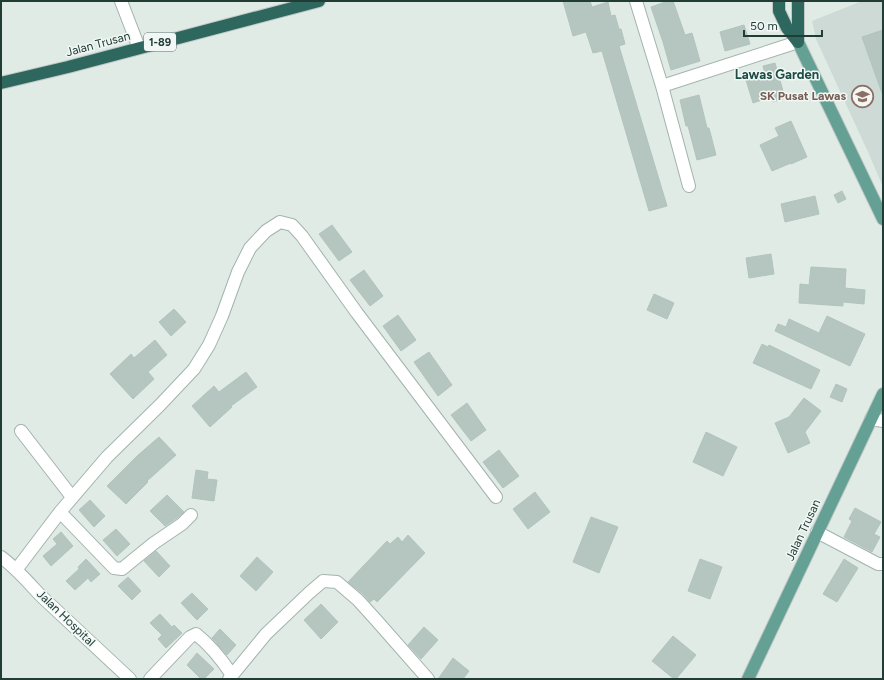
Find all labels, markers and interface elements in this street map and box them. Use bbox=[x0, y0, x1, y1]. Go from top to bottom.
scale bar bbox=[744, 12, 822, 38]
text: 50 m bbox=[750, 19, 778, 33]
street label: Jalan Trusan bbox=[64, 29, 132, 59]
road number: 1-89 bbox=[144, 33, 176, 51]
district label: Lawas Garden bbox=[735, 67, 819, 82]
school or university icon: SK Pusat Lawas bbox=[849, 83, 875, 109]
place label: SK Pusat Lawas bbox=[760, 89, 846, 103]
street label: Jalan Trusan bbox=[783, 497, 823, 563]
street label: Jalan Hospital bbox=[34, 587, 98, 649]

